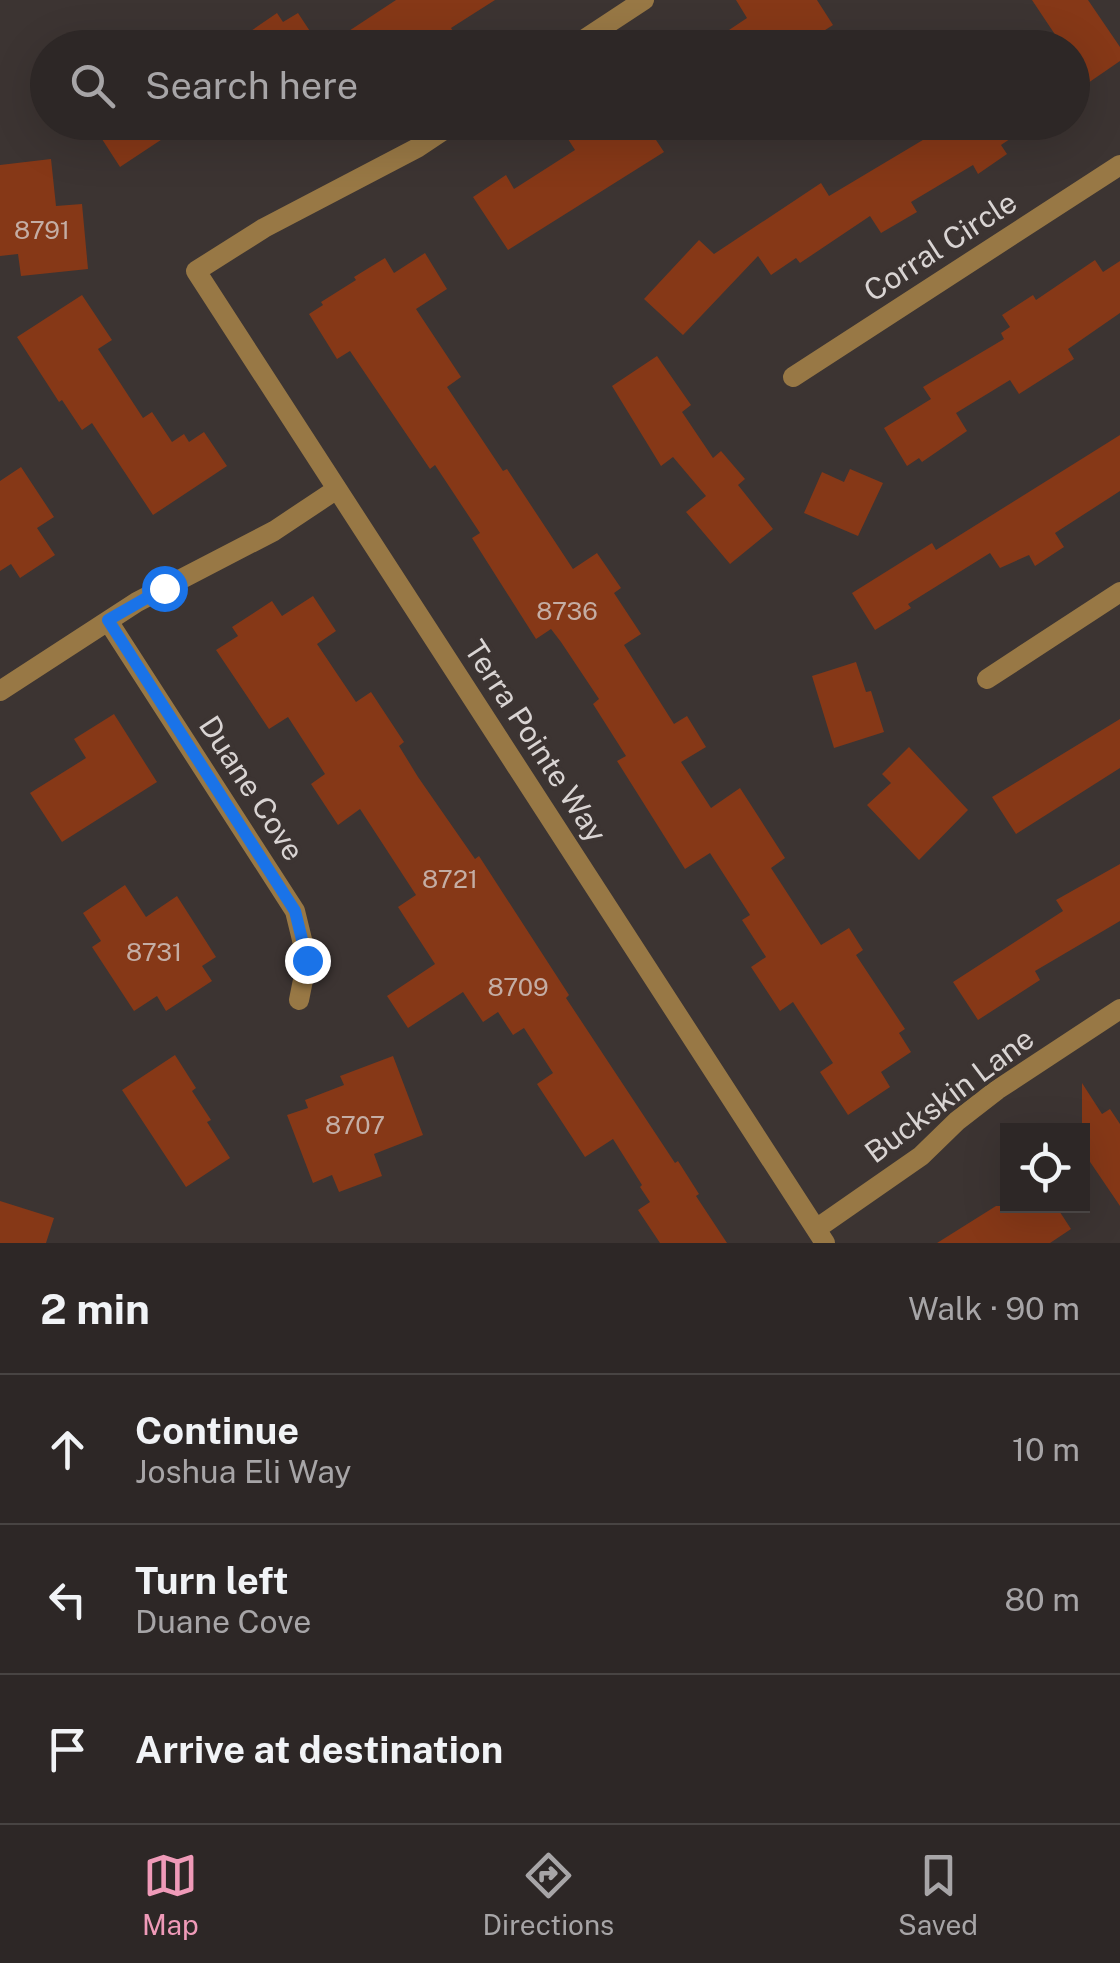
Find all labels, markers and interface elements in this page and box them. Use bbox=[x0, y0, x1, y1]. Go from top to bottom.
search box bbox=[30, 30, 1090, 140]
icon: search bbox=[65, 58, 120, 113]
text: Search here bbox=[145, 63, 358, 108]
street label: Corral Circle bbox=[857, 183, 1023, 309]
house number: 8791 bbox=[14, 215, 70, 245]
route start bbox=[142, 566, 188, 612]
house number: 8736 bbox=[536, 596, 598, 626]
street label: Terra Pointe Way bbox=[457, 633, 615, 849]
street label: Duane Cove bbox=[192, 709, 312, 867]
house number: 8721 bbox=[422, 864, 478, 894]
house number: 8731 bbox=[126, 937, 182, 967]
route end bbox=[285, 938, 331, 984]
house number: 8709 bbox=[488, 972, 549, 1002]
street label: Buckskin Lane bbox=[857, 1020, 1041, 1170]
house number: 8707 bbox=[325, 1110, 385, 1140]
map controls bbox=[1000, 1123, 1090, 1213]
button: locate bbox=[1000, 1123, 1090, 1213]
text: 2 min bbox=[40, 1284, 150, 1333]
text: Walk · 90 m bbox=[908, 1290, 1080, 1327]
text: Continue bbox=[135, 1408, 299, 1453]
icon: ahead bbox=[40, 1422, 95, 1477]
text: 10 m bbox=[1012, 1431, 1080, 1468]
text: Joshua Eli Way bbox=[135, 1453, 351, 1490]
text: Turn left bbox=[135, 1558, 289, 1603]
icon: left bbox=[40, 1572, 95, 1627]
text: 80 m bbox=[1004, 1581, 1080, 1618]
text: Duane Cove bbox=[135, 1603, 311, 1640]
icon: arrive bbox=[40, 1722, 95, 1777]
text: Arrive at destination bbox=[135, 1727, 503, 1772]
tab: Map bbox=[142, 1848, 199, 1941]
tab: Directions bbox=[483, 1848, 614, 1941]
tab: Saved bbox=[898, 1848, 978, 1941]

